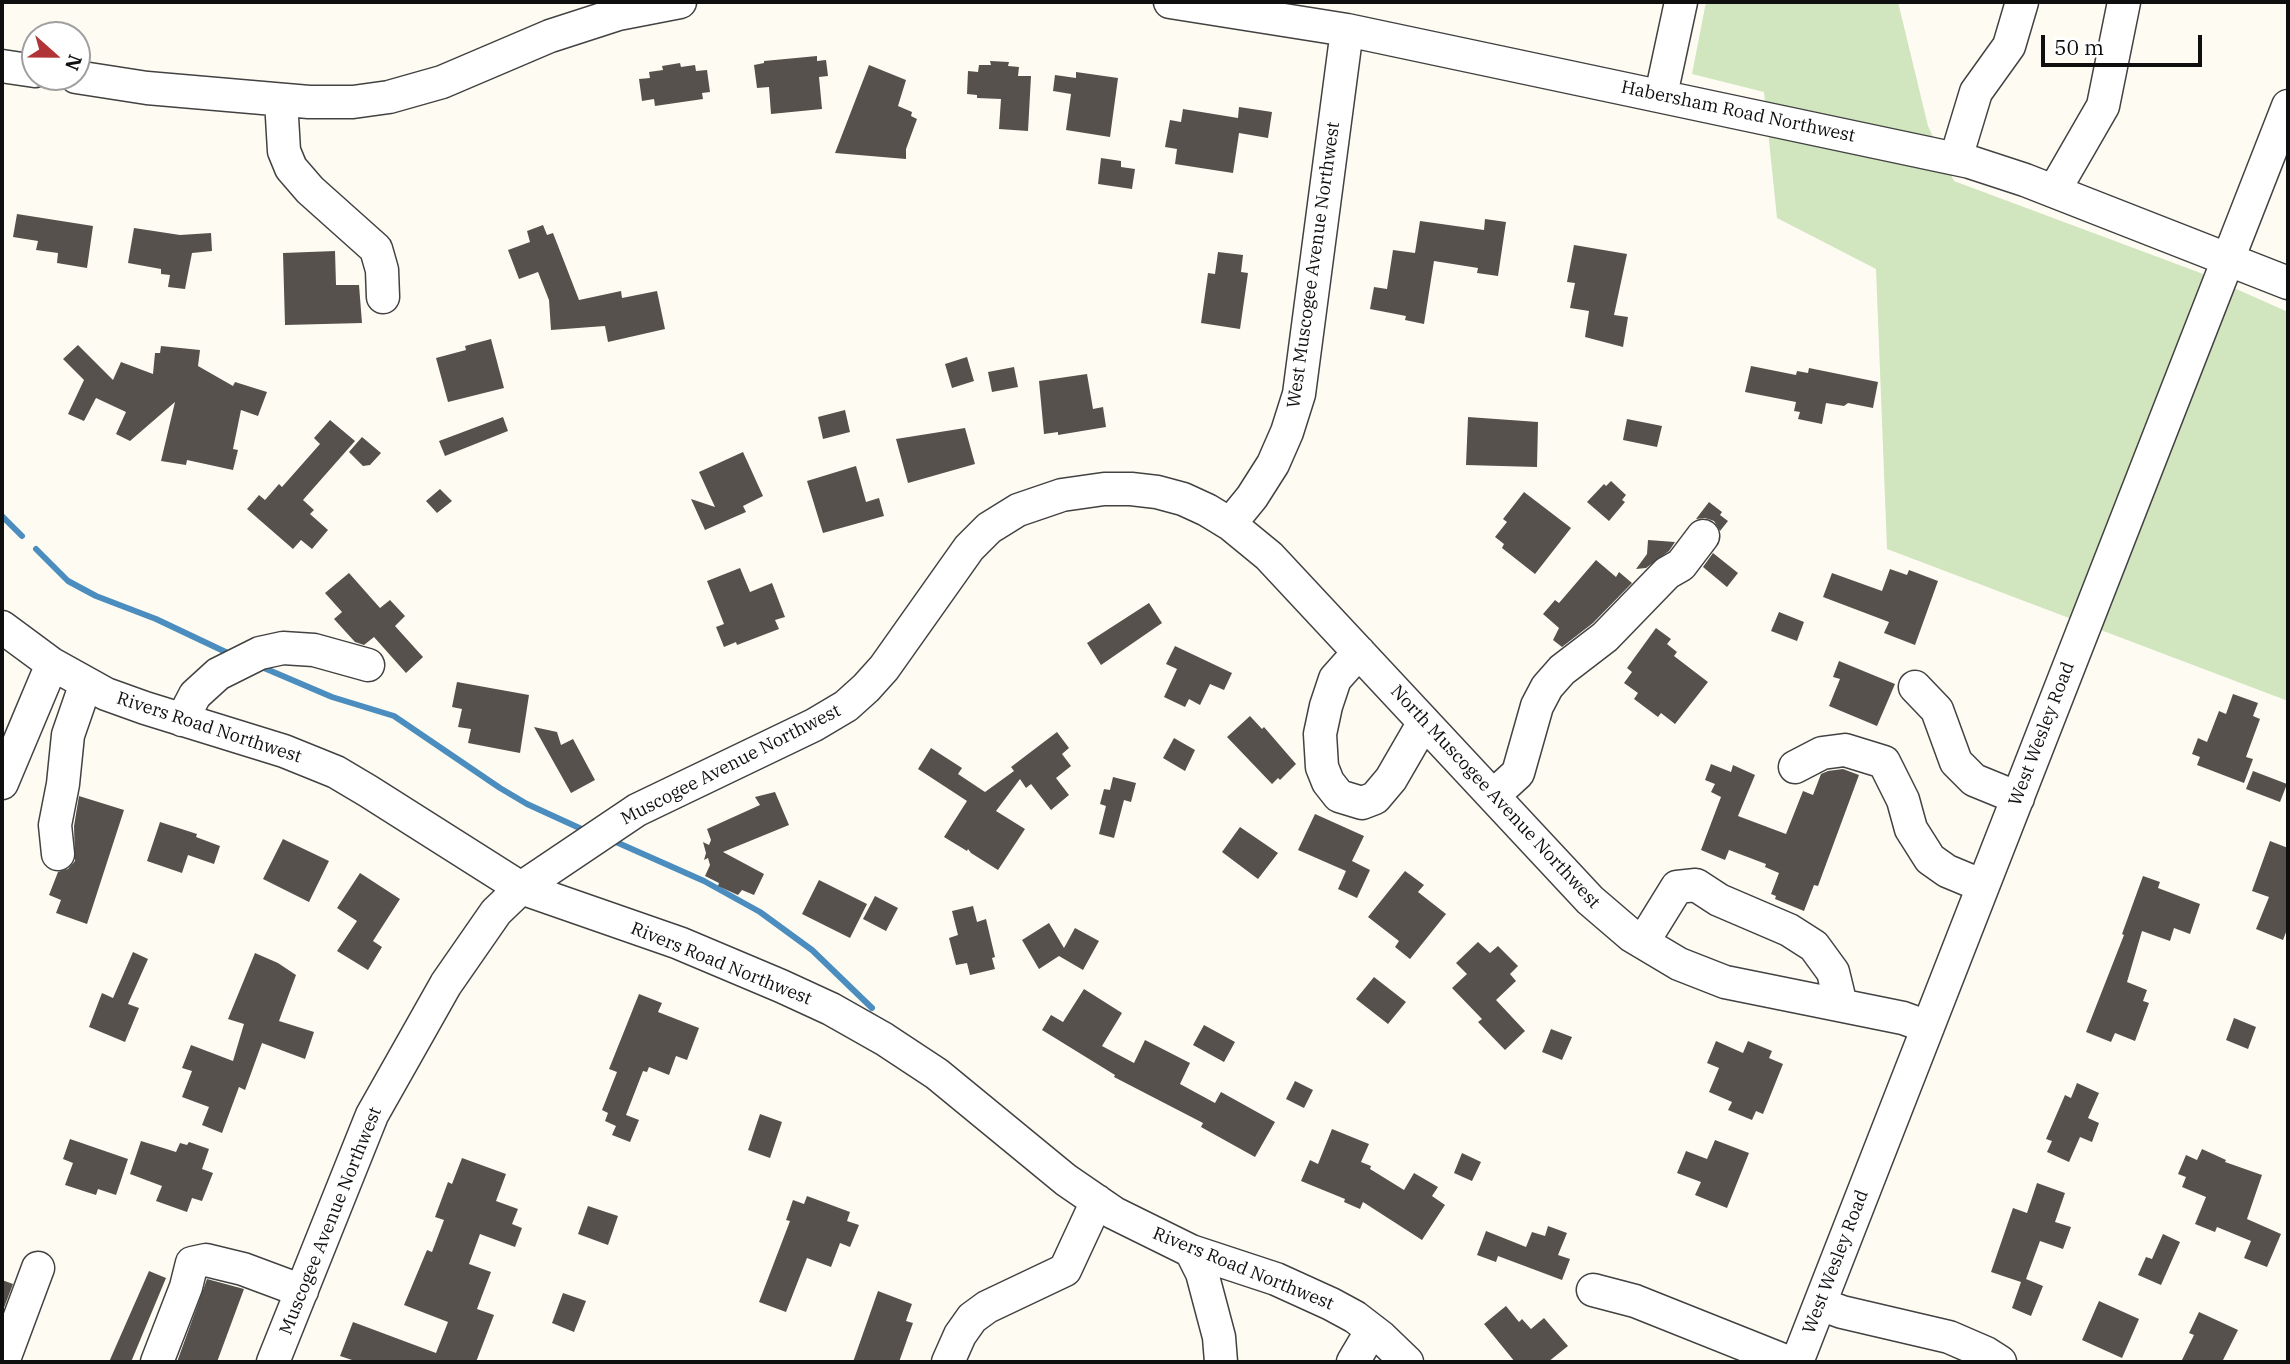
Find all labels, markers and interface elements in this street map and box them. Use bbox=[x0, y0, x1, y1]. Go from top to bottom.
north arrow bbox=[21, 21, 91, 91]
scale bar bbox=[2045, 21, 2206, 65]
text: 50 m bbox=[2054, 33, 2104, 61]
text: N bbox=[60, 51, 88, 74]
street label: Habersham Road Northwest bbox=[1619, 77, 1857, 147]
street label: West Muscogee Avenue Northwest bbox=[1283, 120, 1345, 410]
street label: West Wesley Road bbox=[2005, 659, 2079, 809]
street label: North Muscogee Avenue Northwest bbox=[1386, 681, 1604, 913]
street label: Rivers Road Northwest bbox=[114, 688, 304, 768]
street label: Muscogee Avenue Northwest bbox=[618, 700, 844, 830]
street label: Rivers Road Northwest bbox=[627, 918, 815, 1010]
street label: Muscogee Avenue Northwest bbox=[275, 1104, 387, 1338]
street label: West Wesley Road bbox=[1799, 1187, 1873, 1337]
street label: Rivers Road Northwest bbox=[1149, 1223, 1337, 1315]

